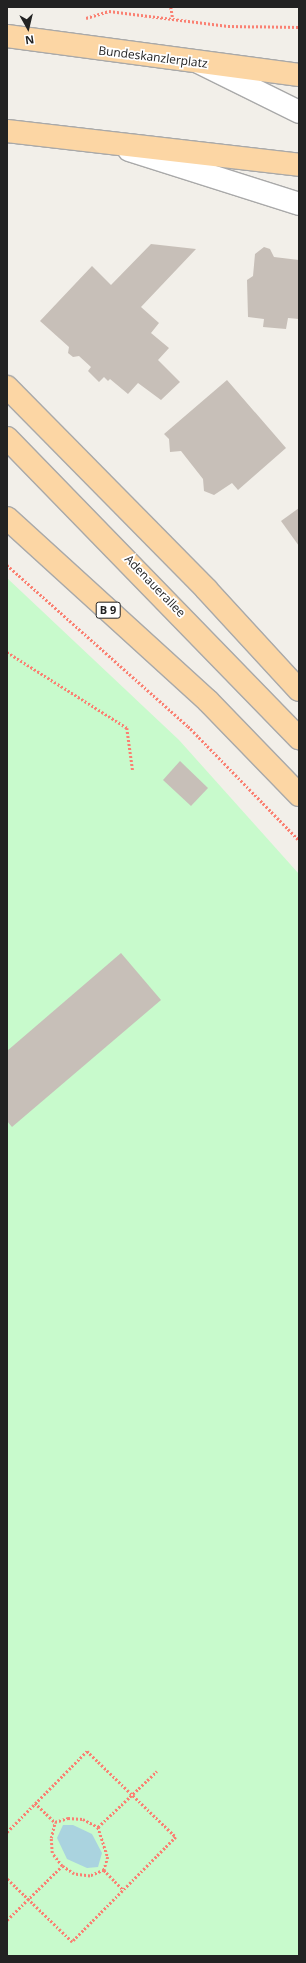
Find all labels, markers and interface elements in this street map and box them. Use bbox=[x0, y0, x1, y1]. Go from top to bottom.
north arrow bbox=[8, 8, 48, 48]
text: N bbox=[24, 32, 35, 48]
street label: Bundeskanzlerplatz bbox=[98, 43, 208, 71]
street label: Adenauerallee bbox=[122, 552, 188, 620]
road number: B 9 bbox=[95, 601, 121, 619]

